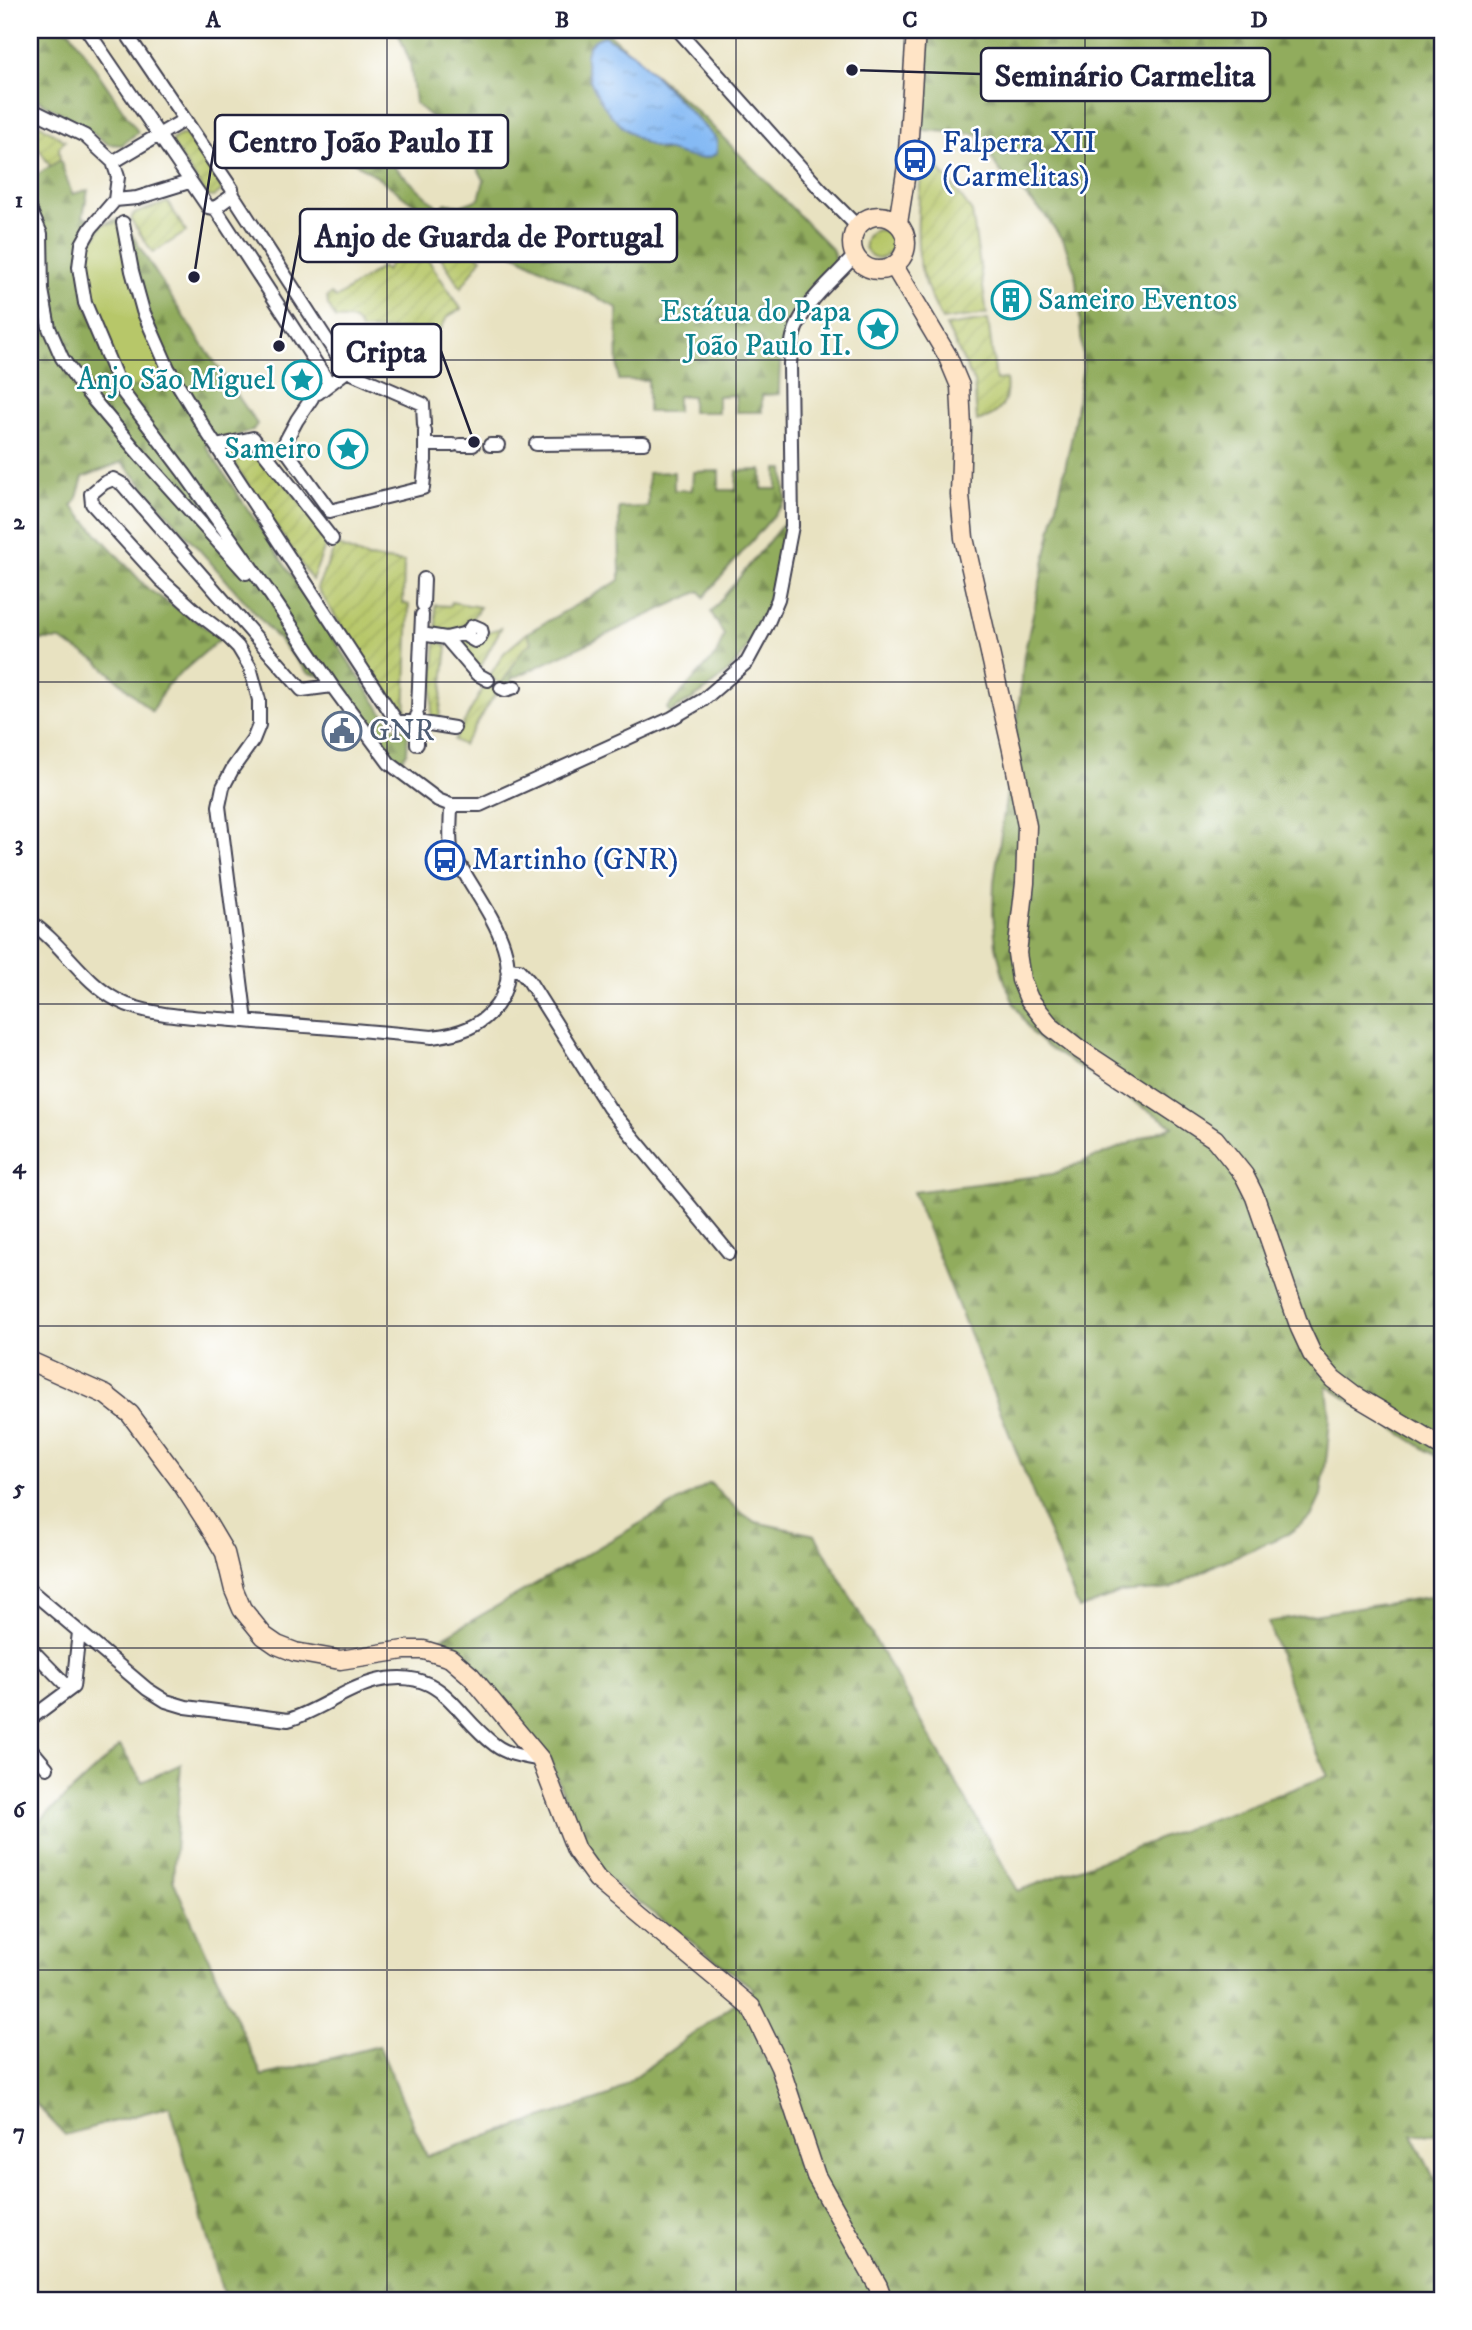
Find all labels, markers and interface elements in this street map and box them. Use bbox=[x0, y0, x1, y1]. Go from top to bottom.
text: A bbox=[205, 6, 222, 35]
text: B bbox=[555, 6, 569, 35]
text: C bbox=[902, 6, 918, 35]
text: D bbox=[1250, 6, 1268, 35]
callout: Seminário Carmelita bbox=[981, 48, 1270, 101]
text: Seminário Carmelita bbox=[995, 57, 1256, 97]
callout: Centro João Paulo II bbox=[215, 115, 508, 168]
text: Centro João Paulo II bbox=[228, 123, 494, 163]
place label: Falperra XII (Carmelitas) bbox=[942, 125, 1097, 196]
bus stop icon: Falperra XII (Carmelitas) bbox=[894, 139, 936, 181]
text: 1 bbox=[15, 186, 23, 215]
callout: Anjo de Guarda de Portugal bbox=[300, 209, 677, 262]
text: Anjo de Guarda de Portugal bbox=[314, 218, 664, 258]
building icon: Sameiro Eventos bbox=[990, 279, 1032, 321]
place label: Sameiro Eventos bbox=[1038, 282, 1237, 319]
place label: Estátua do Papa João Paulo II. bbox=[660, 294, 851, 365]
place icon: Estátua do Papa João Paulo II. bbox=[857, 308, 899, 350]
callout: Cripta bbox=[332, 324, 441, 377]
text: Cripta bbox=[345, 333, 427, 373]
place icon: Anjo São Miguel bbox=[281, 359, 323, 401]
place label: Anjo São Miguel bbox=[77, 362, 275, 399]
place icon: Sameiro bbox=[327, 428, 369, 470]
place label: Sameiro bbox=[224, 431, 321, 468]
text: 2 bbox=[13, 508, 25, 537]
public building icon: GNR bbox=[321, 710, 363, 752]
place label: GNR bbox=[369, 713, 435, 750]
text: 3 bbox=[15, 830, 23, 859]
bus stop icon: Martinho (GNR) bbox=[424, 839, 466, 881]
place label: Martinho (GNR) bbox=[472, 842, 679, 879]
text: 4 bbox=[12, 1152, 27, 1181]
text: 5 bbox=[12, 1474, 25, 1503]
text: 6 bbox=[13, 1796, 27, 1825]
text: 7 bbox=[13, 2118, 25, 2147]

